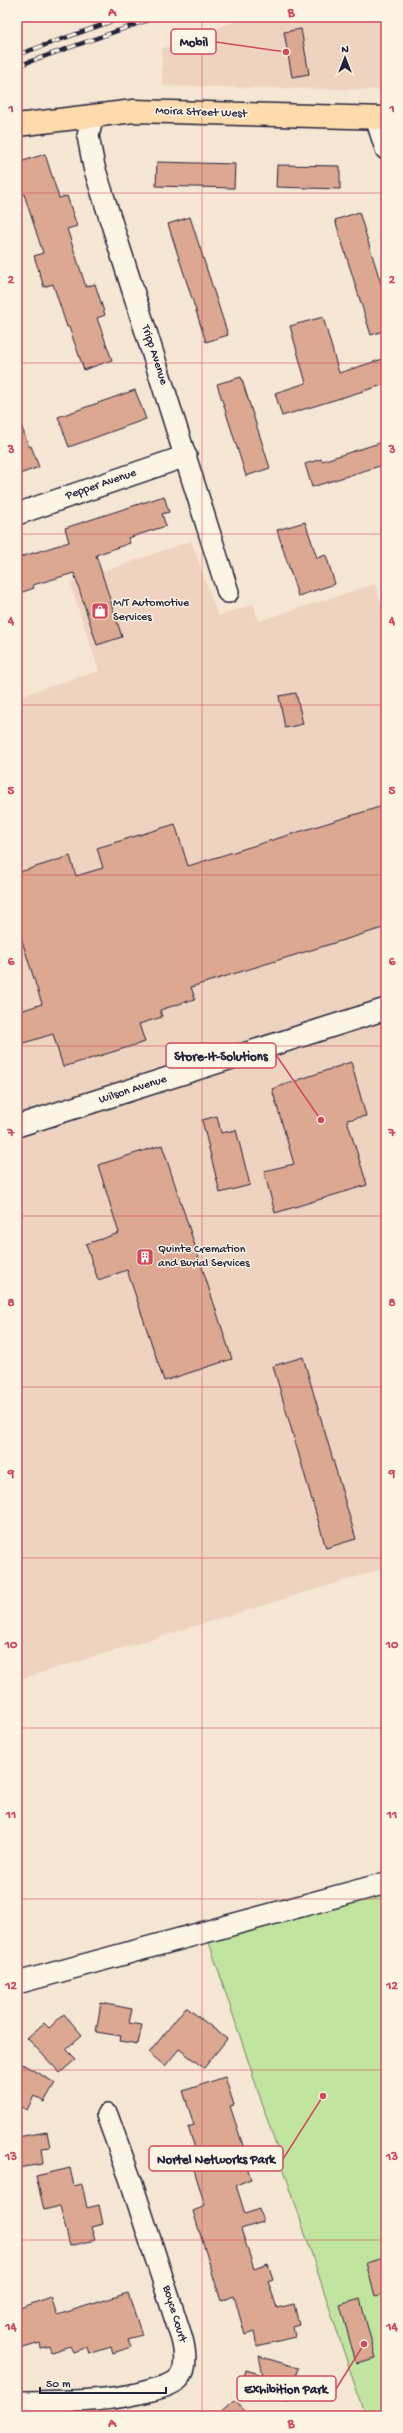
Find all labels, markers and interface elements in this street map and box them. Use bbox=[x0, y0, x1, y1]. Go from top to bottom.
text: A bbox=[107, 6, 117, 21]
text: B bbox=[287, 6, 296, 21]
callout: Mobil bbox=[171, 29, 216, 54]
text: Mobil bbox=[180, 36, 208, 51]
north arrow bbox=[325, 38, 365, 78]
text: N bbox=[341, 44, 349, 56]
text: 1 bbox=[7, 102, 14, 117]
text: 1 bbox=[388, 102, 395, 117]
street label: Moira Street West bbox=[155, 104, 248, 122]
text: 2 bbox=[8, 273, 15, 288]
text: 2 bbox=[389, 273, 396, 288]
street label: Tripp Avenue bbox=[137, 322, 171, 388]
text: 3 bbox=[7, 443, 15, 458]
text: 3 bbox=[388, 443, 396, 458]
street label: Pepper Avenue bbox=[63, 466, 139, 504]
place label: M/T Automotive Services bbox=[113, 597, 190, 625]
shop icon: M/T Automotive Services bbox=[90, 601, 110, 621]
text: 4 bbox=[7, 614, 15, 629]
text: 4 bbox=[388, 614, 396, 629]
text: 5 bbox=[8, 784, 15, 799]
text: 5 bbox=[389, 784, 396, 799]
text: 6 bbox=[8, 955, 15, 970]
text: 6 bbox=[389, 955, 396, 970]
callout: Store-It-Solutions bbox=[166, 1043, 276, 1068]
text: Store-It-Solutions bbox=[174, 1050, 269, 1065]
street label: Wilson Avenue bbox=[97, 1072, 170, 1108]
text: 7 bbox=[7, 1126, 16, 1141]
text: 7 bbox=[388, 1126, 397, 1141]
place label: Quinte Cremation and Burial Services bbox=[158, 1243, 250, 1271]
building icon: Quinte Cremation and Burial Services bbox=[135, 1247, 155, 1267]
text: 8 bbox=[7, 1296, 15, 1311]
text: 8 bbox=[388, 1296, 396, 1311]
text: 9 bbox=[7, 1467, 15, 1482]
text: 9 bbox=[388, 1467, 396, 1482]
text: 10 bbox=[4, 1638, 18, 1653]
text: 10 bbox=[385, 1638, 399, 1653]
text: 11 bbox=[5, 1808, 16, 1823]
text: 11 bbox=[386, 1808, 397, 1823]
text: 12 bbox=[4, 1979, 17, 1994]
text: 12 bbox=[385, 1979, 398, 1994]
callout: Nortel Networks Park bbox=[149, 2146, 283, 2171]
text: 13 bbox=[4, 2150, 17, 2165]
text: 13 bbox=[385, 2150, 398, 2165]
text: Nortel Networks Park bbox=[157, 2153, 277, 2168]
street label: Boyce Court bbox=[158, 2283, 190, 2345]
text: 14 bbox=[4, 2320, 18, 2335]
text: 14 bbox=[385, 2320, 399, 2335]
scale bar bbox=[40, 2369, 166, 2395]
callout: Exhibition Park bbox=[237, 2376, 336, 2401]
text: 50 m bbox=[46, 2378, 71, 2392]
text: Exhibition Park bbox=[244, 2383, 330, 2398]
text: A bbox=[107, 2417, 117, 2432]
text: B bbox=[287, 2417, 296, 2432]

